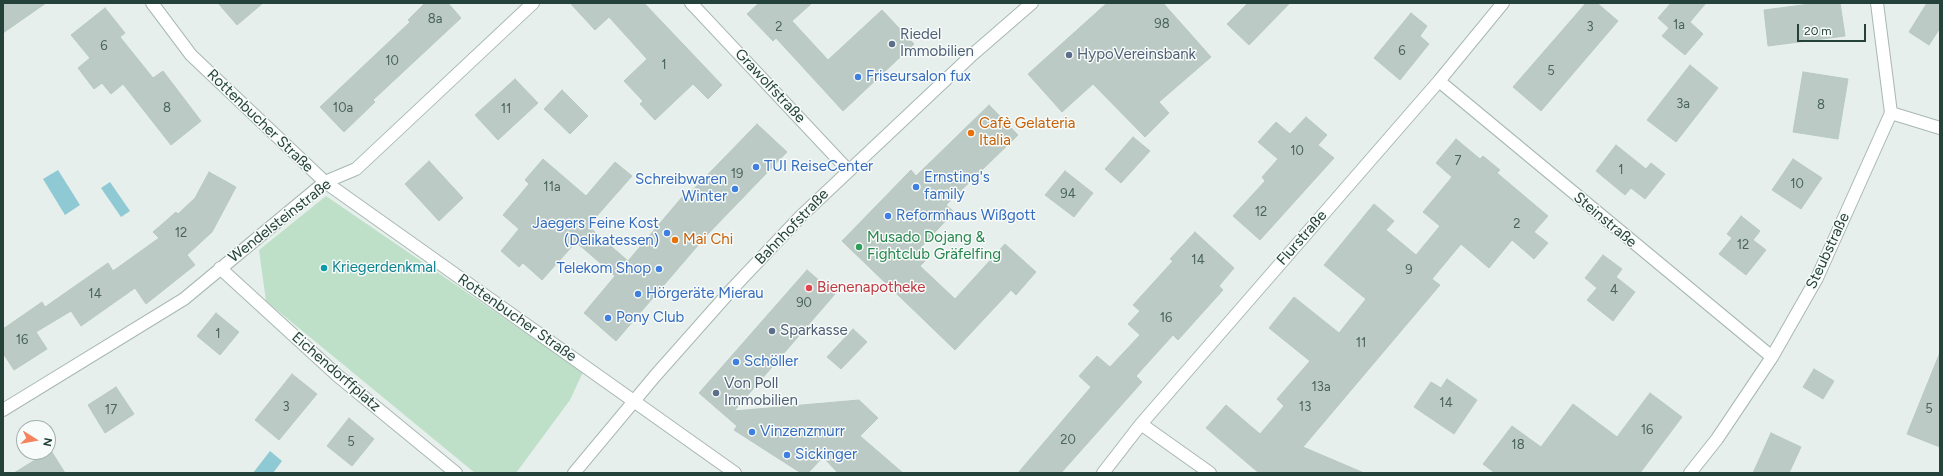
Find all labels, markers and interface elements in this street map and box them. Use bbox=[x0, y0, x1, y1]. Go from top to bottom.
house number: 8a bbox=[428, 11, 442, 27]
house number: 98 bbox=[1154, 16, 1170, 32]
scale bar bbox=[1799, 16, 1868, 42]
house number: 1a bbox=[1673, 17, 1685, 33]
house number: 2 bbox=[775, 19, 783, 35]
house number: 3 bbox=[1586, 19, 1594, 35]
text: 20 m bbox=[1804, 24, 1832, 38]
place label: Riedel Immobilien bbox=[900, 26, 974, 61]
house number: 6 bbox=[100, 38, 108, 54]
marker: Riedel Immobilien bbox=[887, 39, 897, 49]
house number: 6 bbox=[1398, 43, 1406, 59]
street label: Grawolfstraße bbox=[731, 45, 809, 127]
place label: HypoVereinsbank bbox=[1077, 46, 1196, 64]
marker: HypoVereinsbank bbox=[1064, 50, 1074, 60]
house number: 10 bbox=[385, 53, 399, 69]
house number: 1 bbox=[661, 57, 667, 73]
house number: 5 bbox=[1547, 63, 1555, 79]
street label: Rottenbucher Straße bbox=[203, 66, 317, 176]
place label: Friseursalon fux bbox=[866, 68, 971, 86]
marker: Friseursalon fux bbox=[853, 72, 863, 82]
house number: 3a bbox=[1676, 96, 1690, 112]
house number: 8 bbox=[1817, 97, 1825, 113]
house number: 8 bbox=[163, 100, 171, 116]
house number: 10a bbox=[333, 100, 353, 116]
house number: 11 bbox=[501, 101, 511, 117]
place label: Cafè Gelateria Italia bbox=[979, 115, 1075, 150]
marker: Cafè Gelateria Italia bbox=[966, 128, 976, 138]
house number: 10 bbox=[1290, 143, 1304, 159]
house number: 7 bbox=[1455, 153, 1461, 169]
place label: TUI ReiseCenter bbox=[764, 158, 873, 176]
marker: TUI ReiseCenter bbox=[751, 162, 761, 172]
house number: 1 bbox=[1618, 162, 1624, 178]
house number: 19 bbox=[731, 166, 743, 182]
place label: Ernsting's family bbox=[924, 169, 990, 204]
place label: Schreibwaren Winter bbox=[635, 171, 727, 206]
street label: Wendelsteinstraße bbox=[225, 175, 335, 267]
house number: 10 bbox=[1790, 176, 1804, 192]
house number: 11a bbox=[543, 179, 561, 195]
marker: Ernsting's family bbox=[911, 182, 921, 192]
marker: Schreibwaren Winter bbox=[730, 184, 740, 194]
street label: Bahnhofstraße bbox=[751, 185, 833, 269]
house number: 94 bbox=[1060, 186, 1076, 202]
street label: Steinstraße bbox=[1570, 188, 1640, 252]
house number: 12 bbox=[1255, 204, 1267, 220]
place label: Reformhaus Wißgott bbox=[896, 207, 1036, 225]
street label: Flurstraße bbox=[1273, 207, 1331, 269]
street label: Steubstraße bbox=[1802, 210, 1854, 292]
marker: Reformhaus Wißgott bbox=[883, 211, 893, 221]
place label: Jaegers Feine Kost (Delikatessen) bbox=[532, 215, 659, 250]
house number: 2 bbox=[1513, 216, 1521, 232]
house number: 12 bbox=[175, 225, 187, 241]
marker: Jaegers Feine Kost (Delikatessen) bbox=[662, 228, 672, 238]
place label: Musado Dojang & Fightclub Gräfelfing bbox=[867, 229, 1001, 264]
place label: Mai Chi bbox=[683, 231, 733, 249]
marker: Mai Chi bbox=[670, 235, 680, 245]
house number: 12 bbox=[1737, 237, 1749, 253]
marker: Musado Dojang & Fightclub Gräfelfing bbox=[854, 242, 864, 252]
house number: 14 bbox=[1191, 252, 1205, 268]
place label: Kriegerdenkmal bbox=[332, 259, 436, 277]
place label: Telekom Shop bbox=[557, 260, 651, 278]
house number: 9 bbox=[1405, 262, 1413, 278]
marker: Kriegerdenkmal bbox=[319, 263, 329, 273]
marker: Telekom Shop bbox=[654, 264, 664, 274]
street label: Rottenbucher Straße bbox=[454, 270, 580, 366]
place label: Bienenapotheke bbox=[817, 279, 926, 297]
house number: 4 bbox=[1610, 282, 1618, 298]
marker: Bienenapotheke bbox=[804, 283, 814, 293]
place label: Hörgeräte Mierau bbox=[646, 285, 764, 303]
house number: 14 bbox=[88, 286, 102, 302]
marker: Hörgeräte Mierau bbox=[633, 289, 643, 299]
house number: 90 bbox=[796, 295, 812, 311]
place label: Pony Club bbox=[616, 309, 684, 327]
house number: 16 bbox=[1160, 310, 1172, 326]
marker: Pony Club bbox=[603, 313, 613, 323]
place label: Sparkasse bbox=[780, 322, 848, 340]
house number: 1 bbox=[215, 326, 221, 342]
marker: Sparkasse bbox=[767, 326, 777, 336]
street label: Eichendorffplatz bbox=[288, 329, 384, 415]
house number: 16 bbox=[16, 332, 28, 348]
house number: 11 bbox=[1356, 335, 1366, 351]
place label: Schöller bbox=[744, 353, 798, 371]
marker: Schöller bbox=[731, 357, 741, 367]
place label: Von Poll Immobilien bbox=[724, 375, 798, 410]
house number: 13a bbox=[1311, 379, 1331, 395]
marker: Von Poll Immobilien bbox=[711, 388, 721, 398]
house number: 14 bbox=[1439, 395, 1453, 411]
house number: 3 bbox=[282, 399, 290, 415]
house number: 13 bbox=[1299, 399, 1311, 415]
house number: 5 bbox=[1925, 401, 1933, 417]
house number: 17 bbox=[105, 402, 117, 418]
north arrow bbox=[16, 420, 56, 460]
house number: 16 bbox=[1641, 422, 1653, 438]
place label: Vinzenzmurr bbox=[760, 423, 845, 441]
marker: Vinzenzmurr bbox=[747, 427, 757, 437]
house number: 20 bbox=[1060, 432, 1076, 448]
house number: 5 bbox=[347, 434, 355, 450]
text: N bbox=[40, 437, 54, 448]
house number: 18 bbox=[1511, 437, 1525, 453]
place label: Sickinger bbox=[795, 446, 857, 464]
marker: Sickinger bbox=[782, 450, 792, 460]

